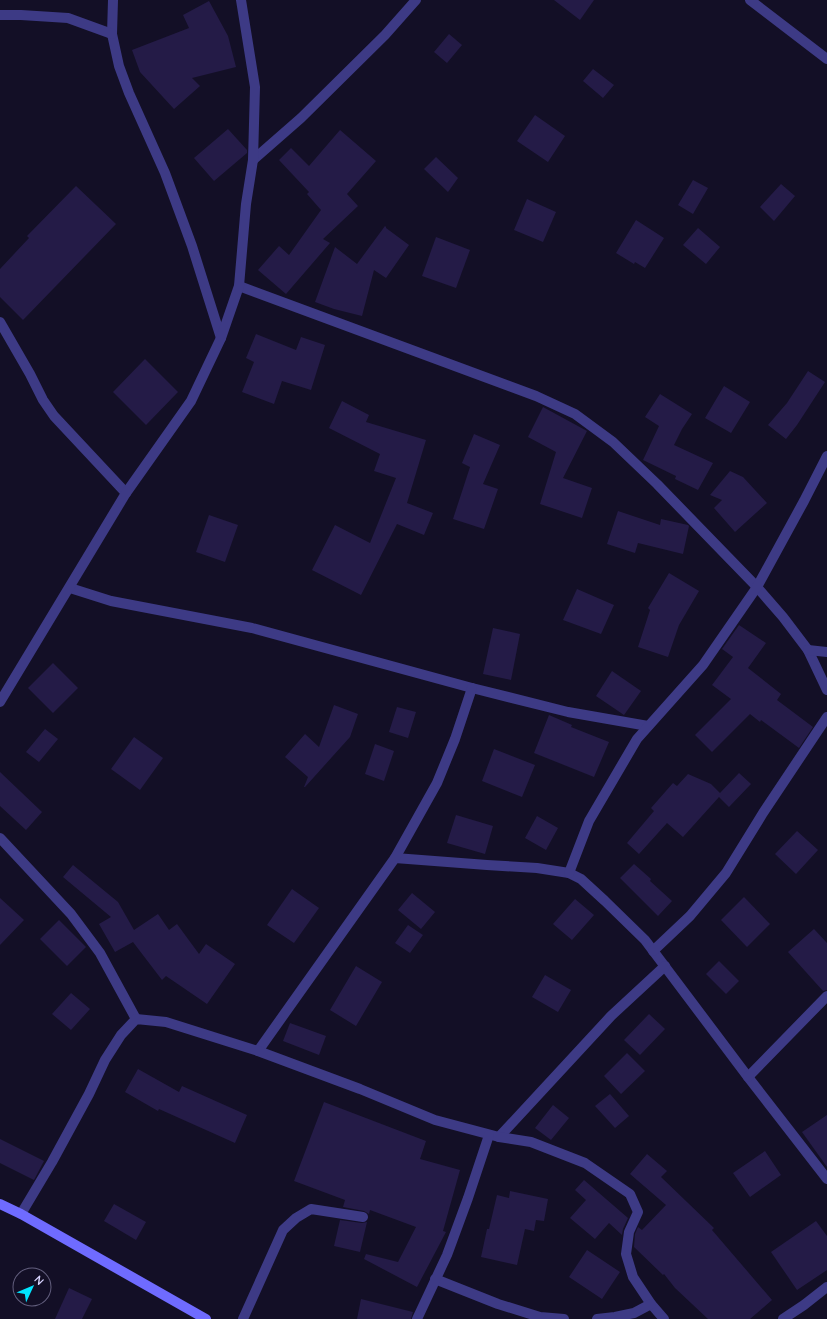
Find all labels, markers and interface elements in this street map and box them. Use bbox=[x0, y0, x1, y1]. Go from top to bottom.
north arrow bbox=[12, 1267, 52, 1307]
text: N bbox=[31, 1272, 47, 1288]

